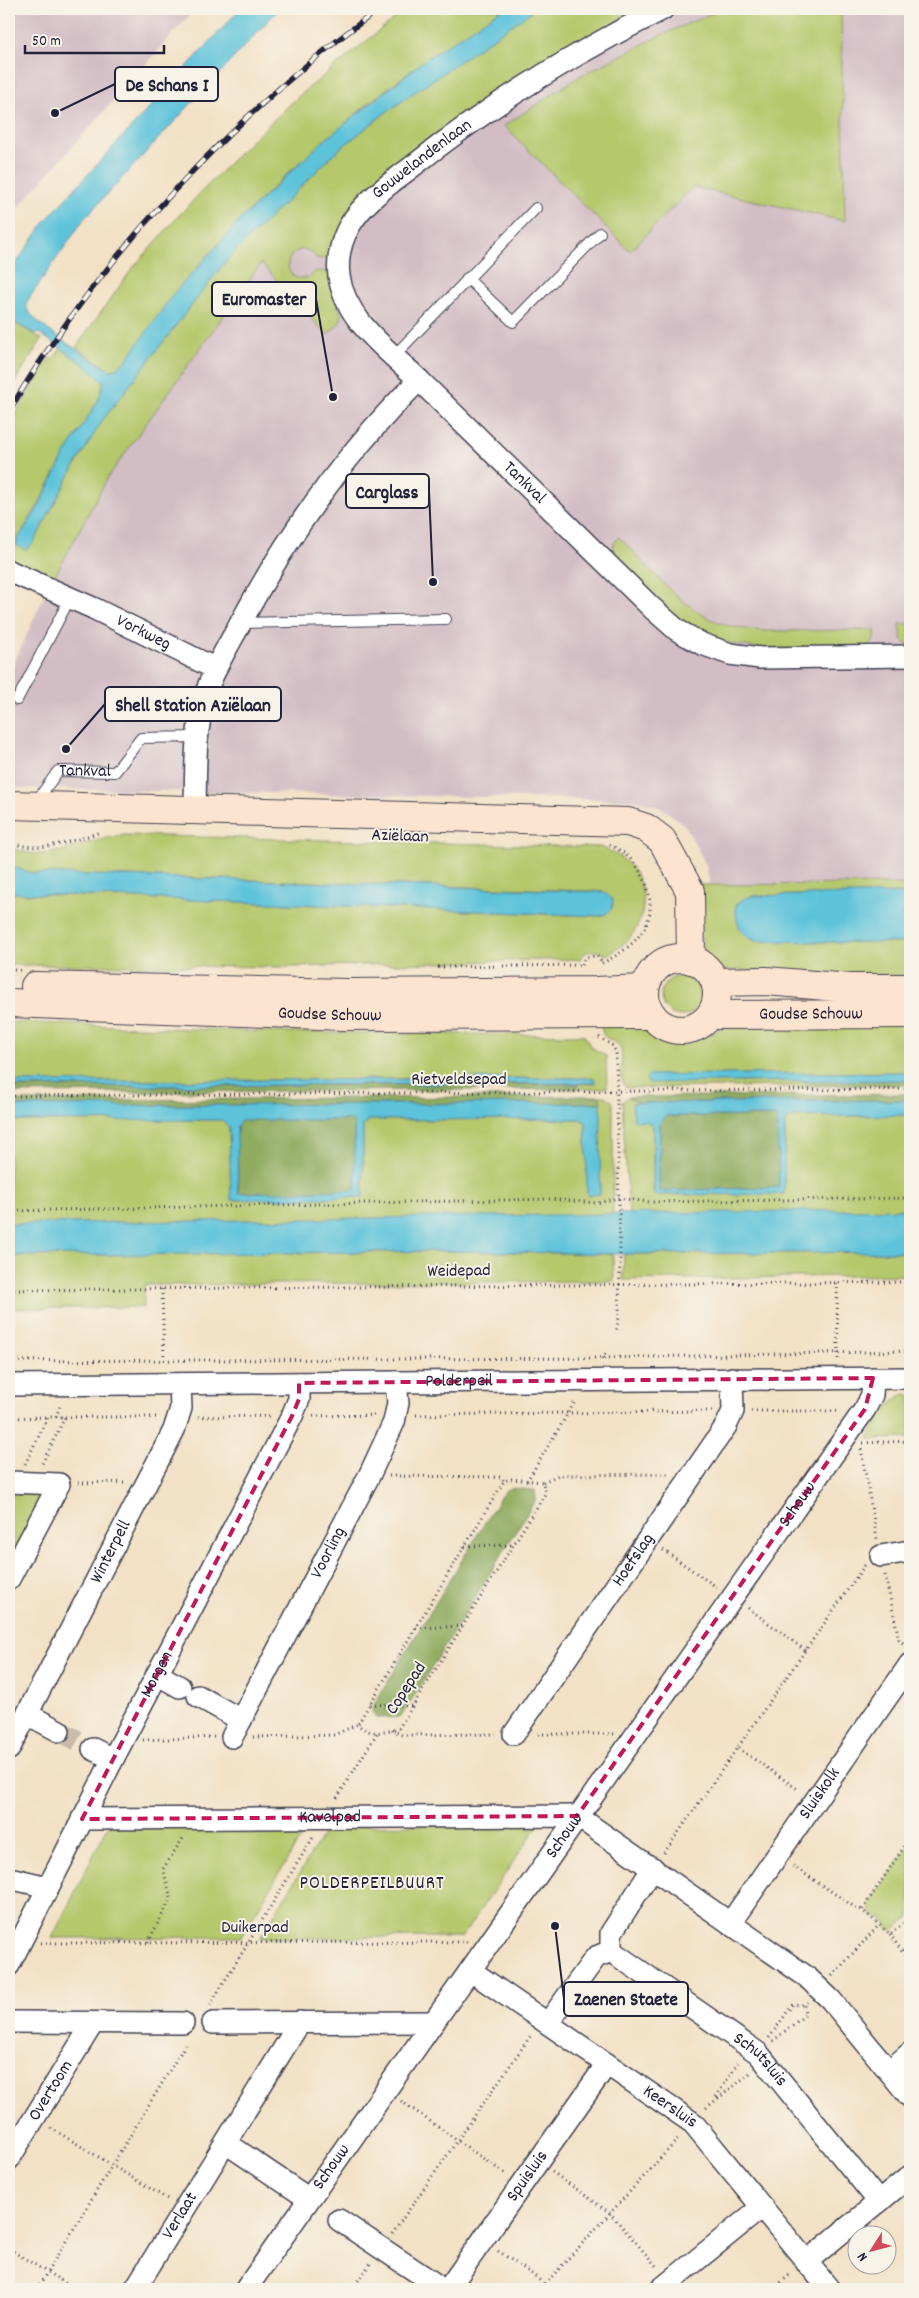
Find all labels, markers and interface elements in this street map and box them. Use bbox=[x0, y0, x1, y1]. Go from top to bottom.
scale bar bbox=[25, 22, 164, 54]
text: 50 m bbox=[32, 31, 61, 53]
callout: De Schans I bbox=[115, 67, 218, 101]
text: De Schans I bbox=[125, 74, 209, 101]
street label: Gouwelandenlaan bbox=[367, 113, 477, 206]
callout: Euromaster bbox=[212, 282, 316, 316]
text: Euromaster bbox=[222, 288, 307, 315]
street label: Tankval bbox=[497, 456, 552, 510]
callout: Carglass bbox=[346, 474, 429, 508]
text: Carglass bbox=[355, 481, 419, 508]
street label: Vorkweg bbox=[112, 609, 175, 657]
callout: Shell Station Aziëlaan bbox=[105, 687, 281, 721]
text: Shell Station Aziëlaan bbox=[115, 694, 271, 721]
street label: Tankval bbox=[59, 759, 112, 784]
street label: Aziëlaan bbox=[371, 824, 429, 850]
street label: Goudse Schouw bbox=[277, 1001, 382, 1029]
street label: Goudse Schouw bbox=[759, 1002, 863, 1027]
street label: Rietveldsepad bbox=[411, 1068, 507, 1093]
street label: Weidepad bbox=[427, 1259, 491, 1285]
street label: Polderpeil bbox=[425, 1369, 493, 1394]
street label: Schouw bbox=[773, 1477, 823, 1533]
street label: Winterpell bbox=[84, 1515, 138, 1588]
street label: Voorling bbox=[305, 1522, 353, 1583]
street label: Hoefslag bbox=[606, 1528, 661, 1592]
street label: Morgen bbox=[135, 1647, 180, 1702]
street label: Copepad bbox=[381, 1658, 433, 1720]
street label: Sluiskolk bbox=[793, 1763, 847, 1825]
street label: Kavelpad bbox=[299, 1805, 361, 1830]
street label: Schouw bbox=[540, 1808, 590, 1864]
district label: POLDERPEILBUURT bbox=[299, 1871, 445, 1898]
street label: Duikerpad bbox=[221, 1916, 289, 1941]
callout: Zaenen Staete bbox=[564, 1982, 688, 2016]
text: Zaenen Staete bbox=[574, 1988, 678, 2015]
street label: Schutsluis bbox=[728, 2027, 793, 2092]
street label: Overtoom bbox=[23, 2056, 79, 2126]
street label: Keersluis bbox=[637, 2080, 702, 2135]
street label: Schouw bbox=[307, 2139, 357, 2195]
street label: Spuisluis bbox=[501, 2145, 555, 2207]
street label: Verlaat bbox=[156, 2187, 204, 2244]
north arrow bbox=[846, 2226, 896, 2276]
text: N bbox=[853, 2248, 873, 2265]

